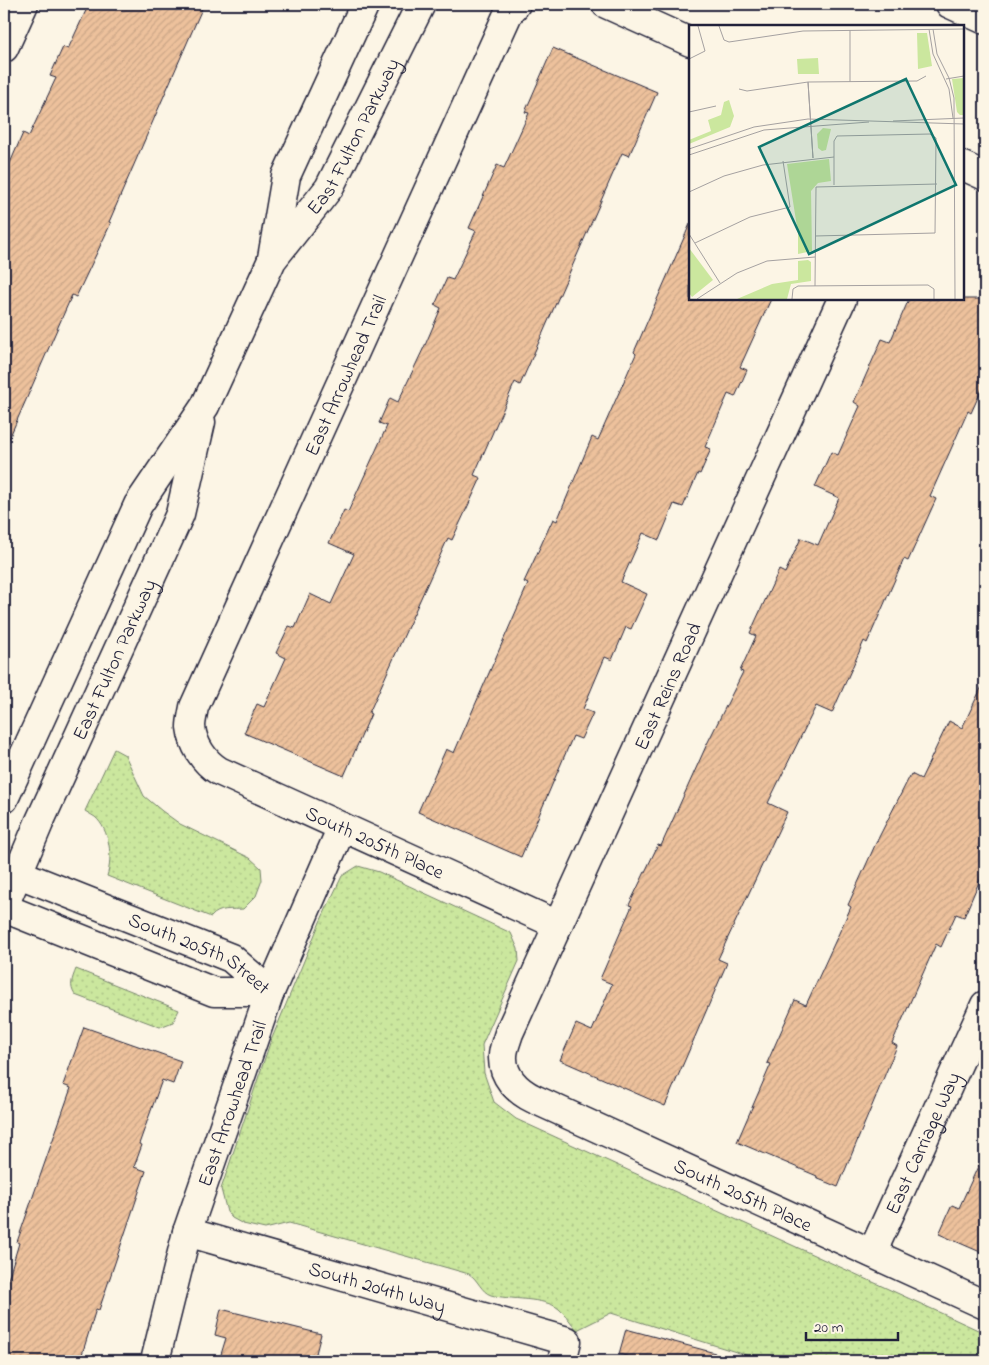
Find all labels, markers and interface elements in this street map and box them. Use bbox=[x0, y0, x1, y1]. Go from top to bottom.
inset map bbox=[689, 25, 964, 300]
street label: East Fulton Parkway bbox=[301, 54, 409, 222]
street label: East Arrowhead Trail bbox=[299, 291, 396, 461]
street label: East Fulton Parkway bbox=[67, 575, 165, 746]
street label: East Reins Road bbox=[628, 619, 710, 755]
street label: South 205th Place bbox=[300, 800, 448, 888]
street label: South 205th Street bbox=[123, 907, 276, 1003]
street label: East Arrowhead Trail bbox=[192, 1017, 276, 1191]
street label: East Carriage Way bbox=[879, 1068, 970, 1220]
street label: South 205th Place bbox=[668, 1153, 816, 1241]
street label: South 204th Way bbox=[305, 1256, 449, 1322]
scale bar bbox=[806, 1310, 899, 1342]
text: 20 m bbox=[814, 1317, 844, 1339]

